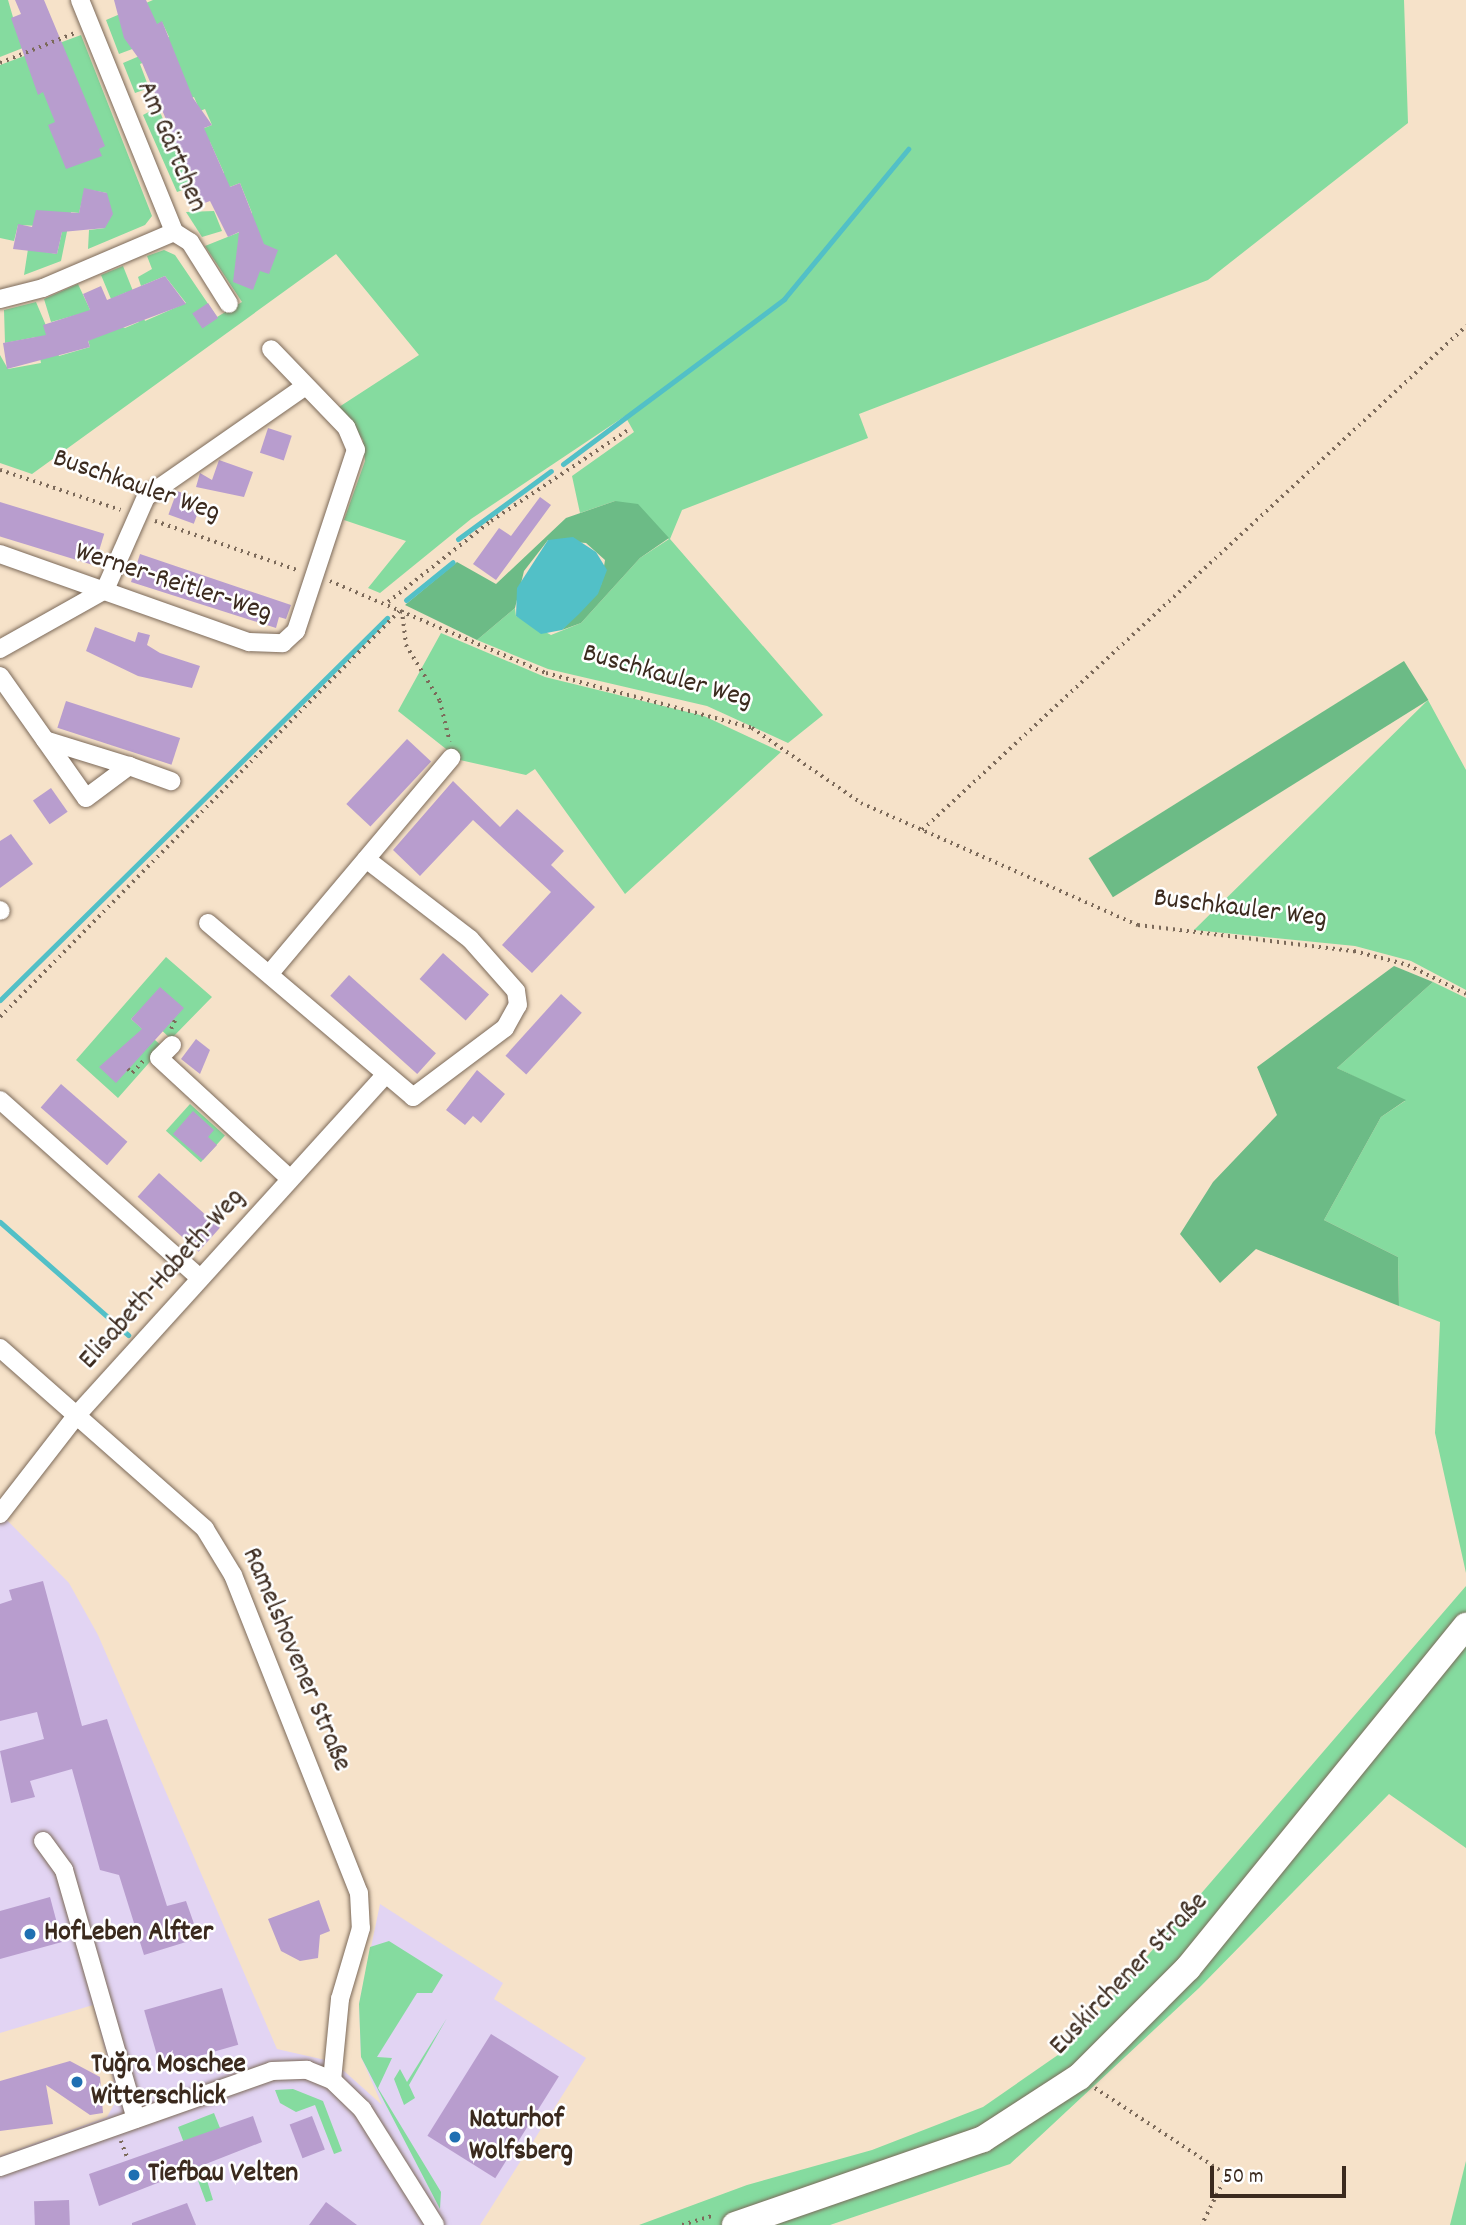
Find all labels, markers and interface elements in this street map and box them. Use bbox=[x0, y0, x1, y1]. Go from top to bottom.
street label: Am Gärtchen bbox=[127, 76, 213, 218]
street label: Buschkauler Weg bbox=[48, 443, 224, 531]
street label: Werner-Reitler-Weg bbox=[70, 536, 276, 632]
street label: Buschkauler Weg bbox=[579, 638, 755, 718]
street label: Buschkauler Weg bbox=[1151, 883, 1329, 937]
street label: Elisabeth-Habeth-Weg bbox=[73, 1183, 253, 1377]
street label: Ramelshovener Straße bbox=[233, 1543, 357, 1777]
street label: Euskirchener Straße bbox=[1044, 1886, 1216, 2064]
place label: HofLeben Alfter bbox=[44, 1917, 213, 1951]
marker: HofLeben Alfter bbox=[22, 1926, 38, 1942]
place label: Tuğra Moschee Witterschlick bbox=[91, 2049, 246, 2115]
marker: Tuğra Moschee Witterschlick bbox=[69, 2074, 85, 2090]
place label: Naturhof Wolfsberg bbox=[469, 2104, 573, 2170]
marker: Naturhof Wolfsberg bbox=[447, 2129, 463, 2145]
scale bar bbox=[1214, 2152, 1350, 2196]
place label: Tiefbau Velten bbox=[148, 2158, 298, 2192]
text: 50 m bbox=[1223, 2163, 1263, 2193]
marker: Tiefbau Velten bbox=[126, 2167, 142, 2183]

